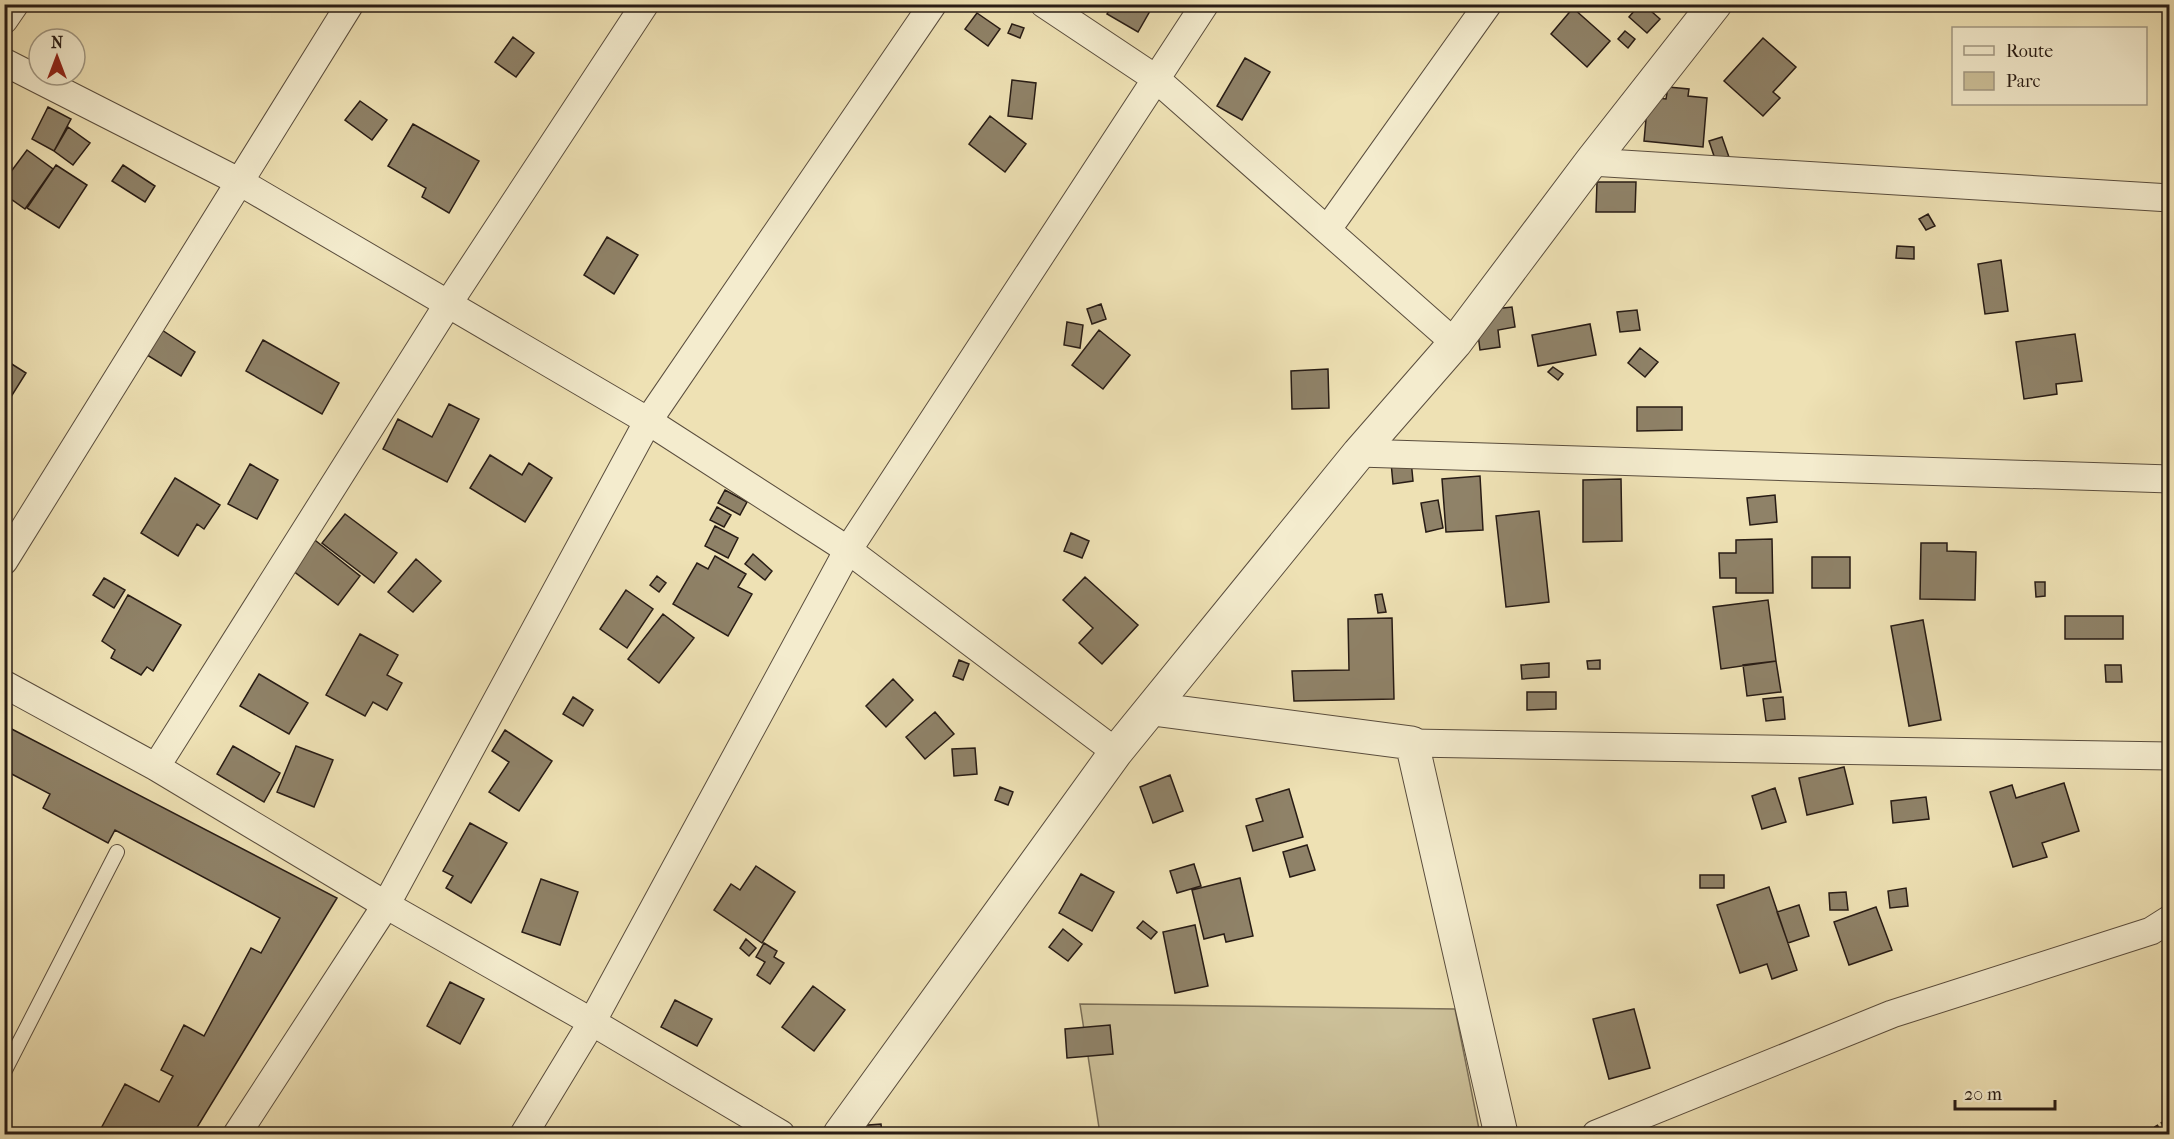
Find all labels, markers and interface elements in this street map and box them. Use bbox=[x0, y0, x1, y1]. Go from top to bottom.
north arrow bbox=[27, 27, 87, 87]
legend bbox=[1952, 27, 2147, 105]
text: N bbox=[51, 33, 64, 52]
text: Route bbox=[2006, 41, 2053, 62]
text: Parc bbox=[2006, 71, 2041, 92]
scale bar bbox=[1955, 1073, 2056, 1111]
text: 20 m bbox=[1964, 1084, 2002, 1105]

